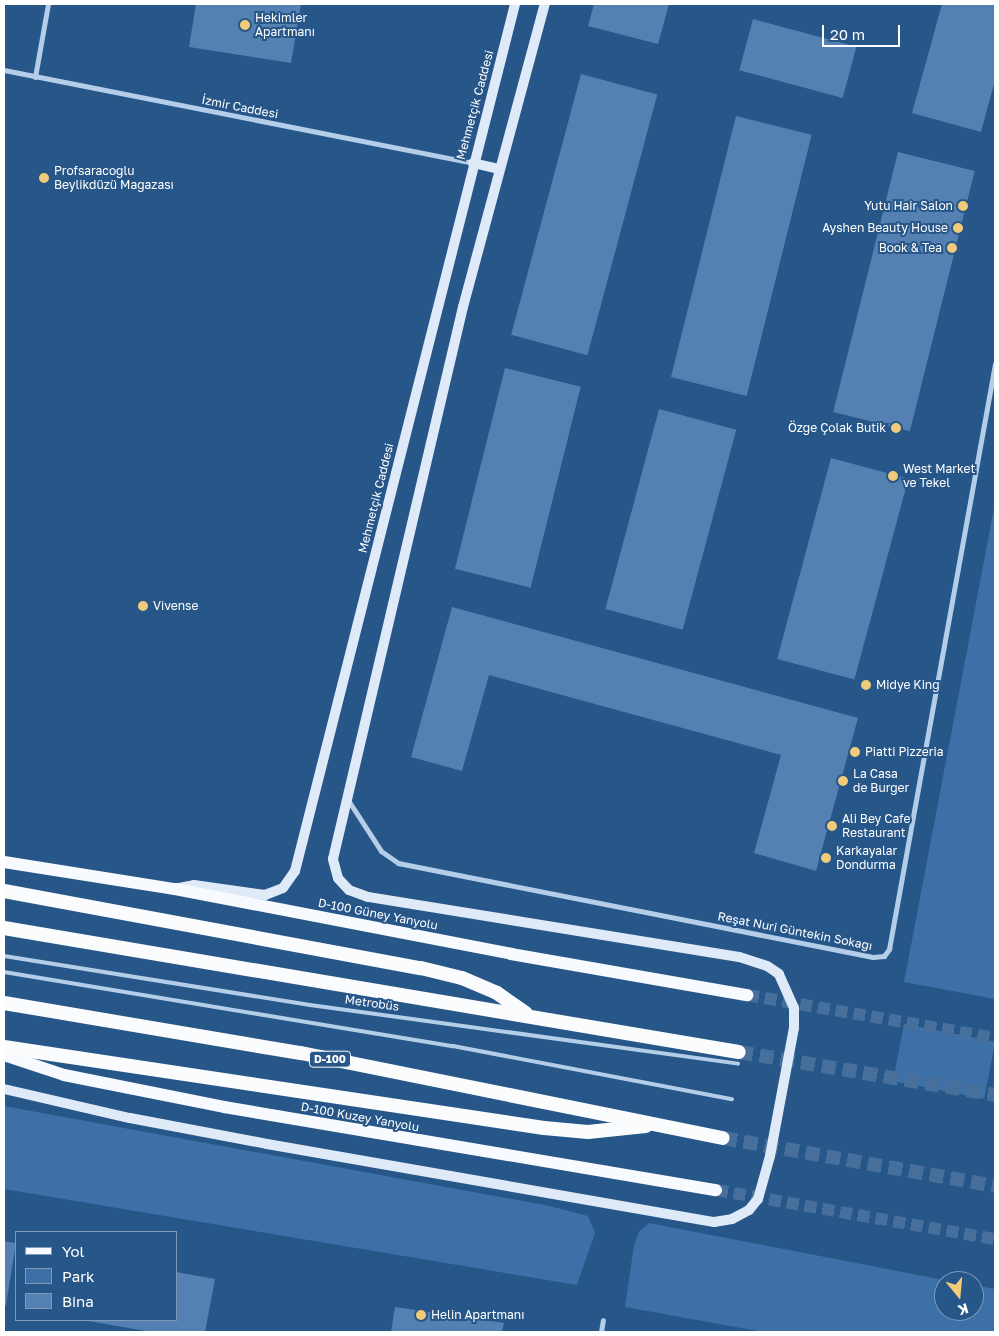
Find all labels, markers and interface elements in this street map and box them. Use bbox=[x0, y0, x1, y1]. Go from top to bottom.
place label: Hekimler Apartmanı bbox=[255, 11, 315, 39]
scale bar bbox=[824, 15, 902, 47]
marker: Hekimler Apartmanı bbox=[239, 19, 251, 31]
text: 20 m bbox=[830, 25, 865, 43]
street label: Mehmetçik Caddesi bbox=[453, 49, 497, 161]
street label: İzmir Caddesi bbox=[201, 93, 279, 121]
place label: Profsaracoglu Beylikdüzü Mağazası bbox=[54, 164, 174, 192]
marker: Profsaracoglu Beylikdüzü Mağazası bbox=[38, 172, 50, 184]
place label: Yutu Hair Salon bbox=[864, 199, 953, 213]
marker: Yutu Hair Salon bbox=[957, 200, 969, 212]
place label: Ayshen Beauty House bbox=[822, 221, 948, 235]
marker: Ayshen Beauty House bbox=[952, 222, 964, 234]
place label: Book & Tea bbox=[879, 241, 942, 255]
marker: Book & Tea bbox=[946, 242, 958, 254]
place label: Özge Çolak Butik bbox=[788, 421, 886, 435]
marker: Özge Çolak Butik bbox=[890, 422, 902, 434]
street label: Mehmetçik Caddesi bbox=[355, 442, 397, 554]
place label: West Market ve Tekel bbox=[903, 462, 975, 490]
marker: West Market ve Tekel bbox=[887, 470, 899, 482]
place label: Vivense bbox=[153, 599, 198, 613]
marker: Vivense bbox=[137, 600, 149, 612]
place label: Midye King bbox=[876, 678, 940, 692]
marker: Midye King bbox=[860, 679, 872, 691]
place label: Piatti Pizzeria bbox=[865, 745, 944, 759]
marker: Piatti Pizzeria bbox=[849, 746, 861, 758]
place label: La Casa de Burger bbox=[853, 767, 909, 795]
marker: La Casa de Burger bbox=[837, 775, 849, 787]
place label: Ali Bey Cafe Restaurant bbox=[842, 812, 910, 840]
marker: Ali Bey Cafe Restaurant bbox=[826, 820, 838, 832]
place label: Karkayalar Dondurma bbox=[836, 844, 897, 872]
marker: Karkayalar Dondurma bbox=[820, 852, 832, 864]
street label: D-100 Güney Yanyolu bbox=[317, 895, 439, 933]
street label: Reşat Nuri Güntekin Sokağı bbox=[717, 909, 873, 953]
street label: Metrobüs bbox=[344, 992, 400, 1014]
road number: D-100 bbox=[309, 1050, 351, 1068]
street label: D-100 Kuzey Yanyolu bbox=[300, 1099, 420, 1135]
legend bbox=[15, 1231, 178, 1321]
text: Yol bbox=[62, 1242, 84, 1260]
text: Park bbox=[62, 1267, 94, 1285]
north arrow bbox=[934, 1271, 984, 1321]
text: Bina bbox=[62, 1292, 94, 1310]
text: K bbox=[956, 1300, 971, 1319]
place label: Helin Apartmanı bbox=[431, 1308, 524, 1322]
marker: Helin Apartmanı bbox=[415, 1309, 427, 1321]

